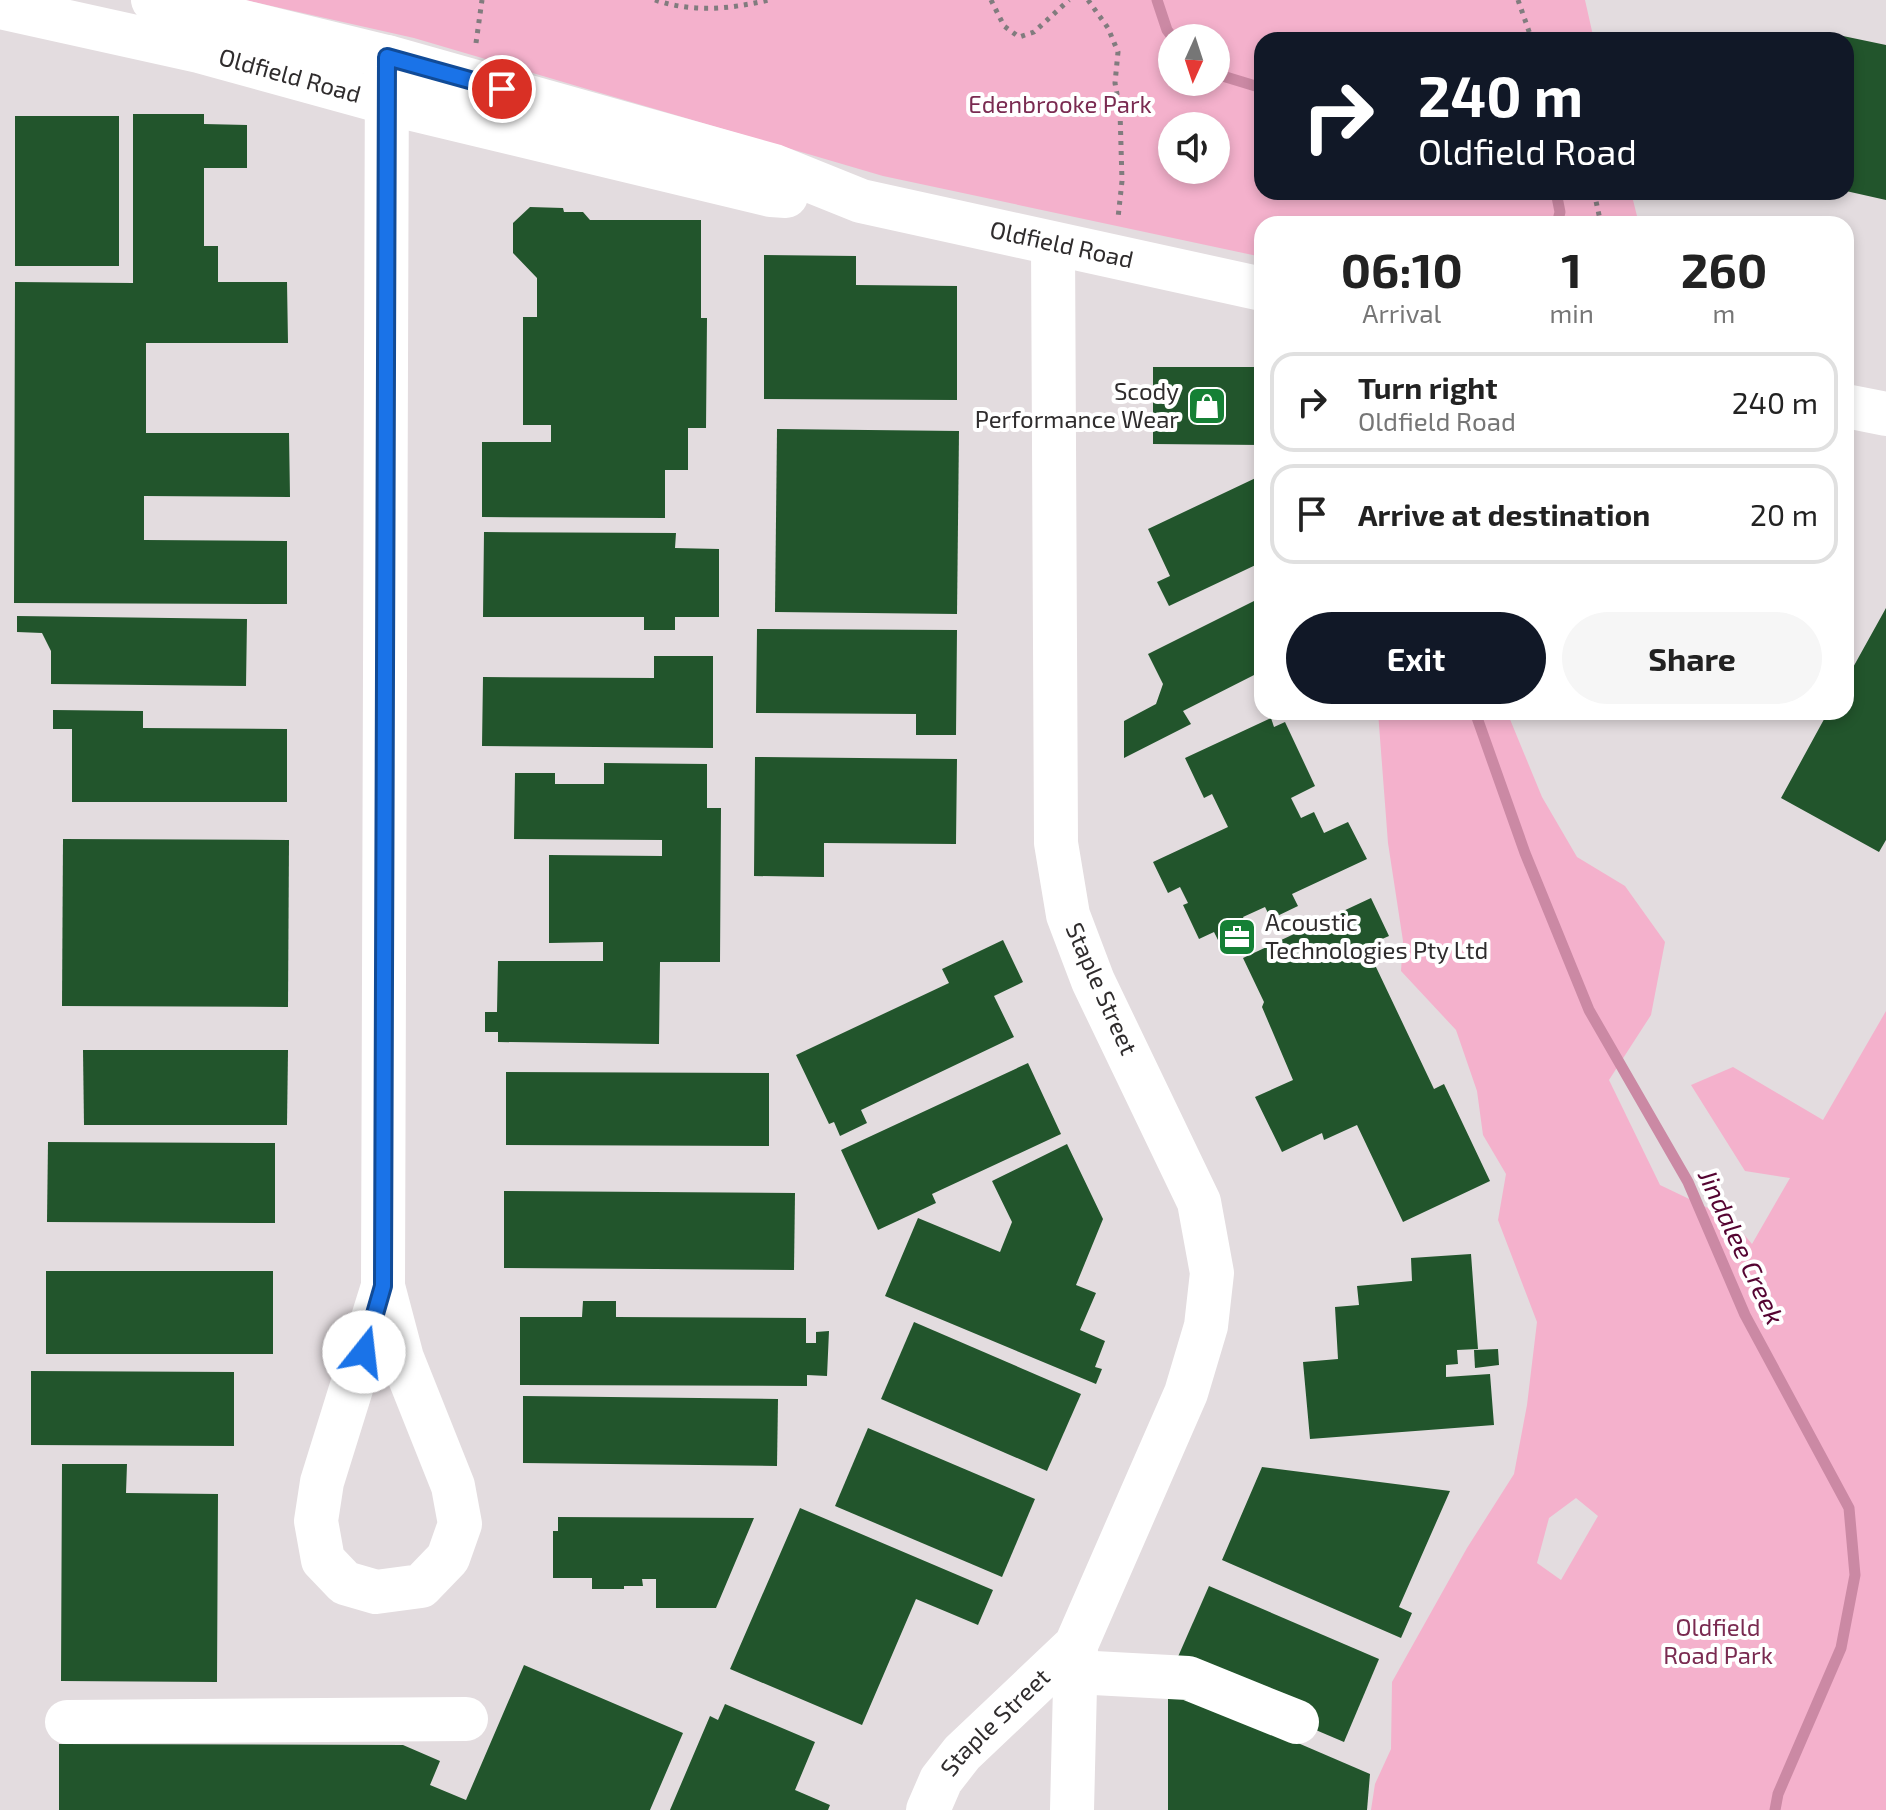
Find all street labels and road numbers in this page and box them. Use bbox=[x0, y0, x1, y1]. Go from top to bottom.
street label: Oldfield Road bbox=[216, 41, 364, 108]
street label: Oldfield Road bbox=[987, 214, 1136, 273]
street label: Staple Street bbox=[1060, 918, 1144, 1059]
street label: Staple Street bbox=[934, 1662, 1055, 1781]

